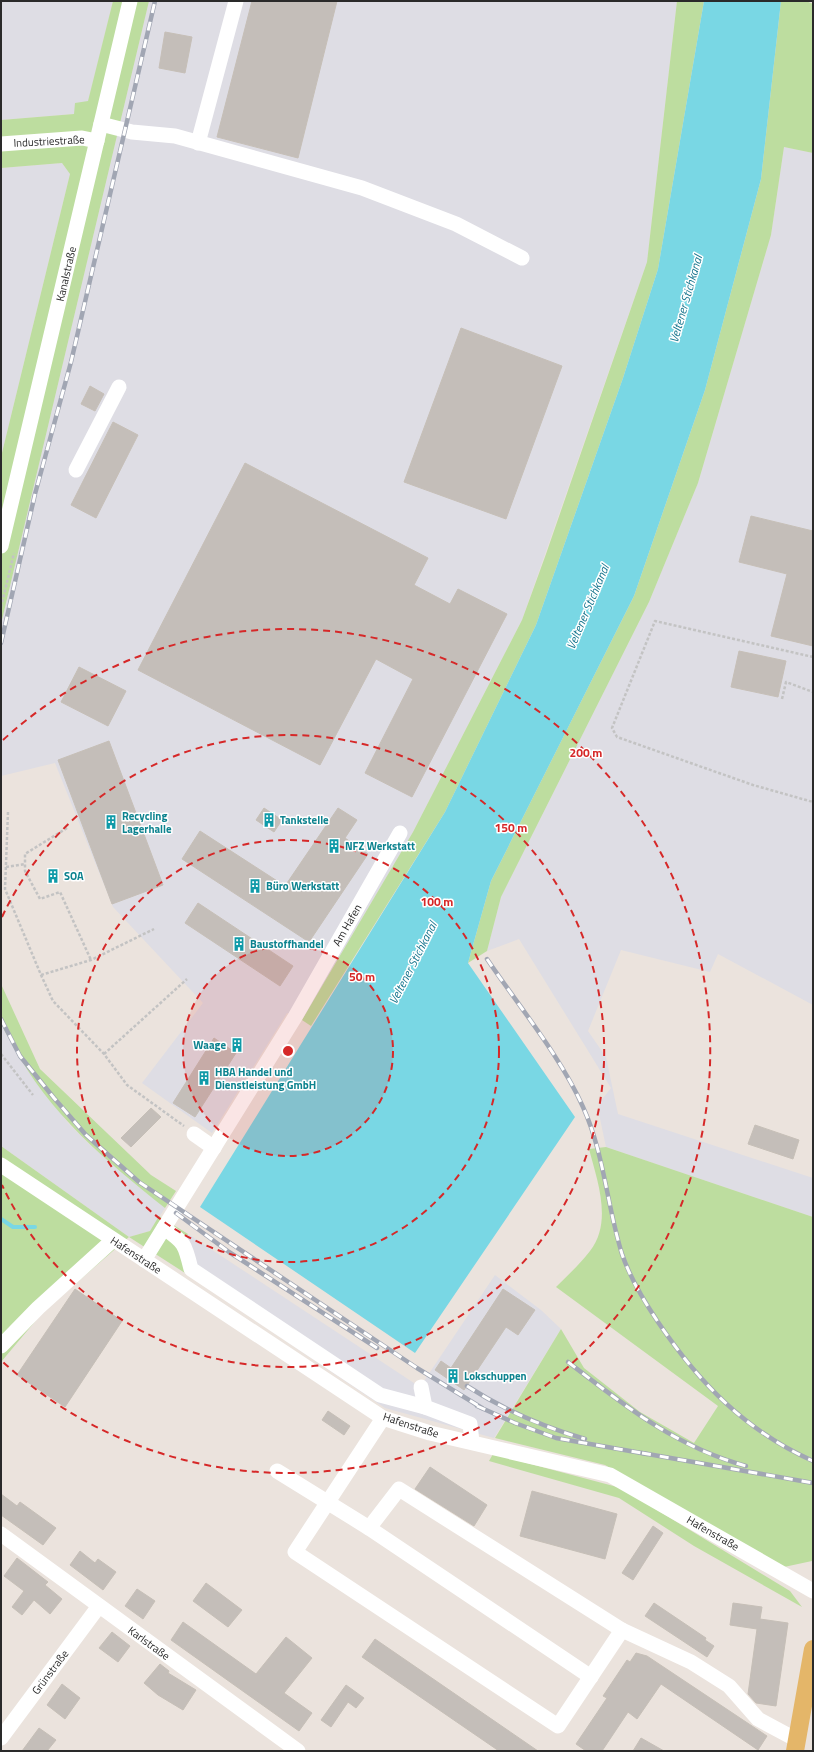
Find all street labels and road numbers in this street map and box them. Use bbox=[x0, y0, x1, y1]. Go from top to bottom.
street label: Industriestraße bbox=[13, 131, 85, 151]
street label: Kanalstraße bbox=[52, 245, 80, 303]
street label: Am Hafen bbox=[329, 901, 365, 949]
street label: Hafenstraße bbox=[107, 1232, 165, 1278]
street label: Hafenstraße bbox=[381, 1408, 442, 1442]
street label: Hafenstraße bbox=[684, 1512, 743, 1555]
street label: Karlstraße bbox=[125, 1622, 174, 1664]
street label: Grünstraße bbox=[28, 1646, 72, 1698]

